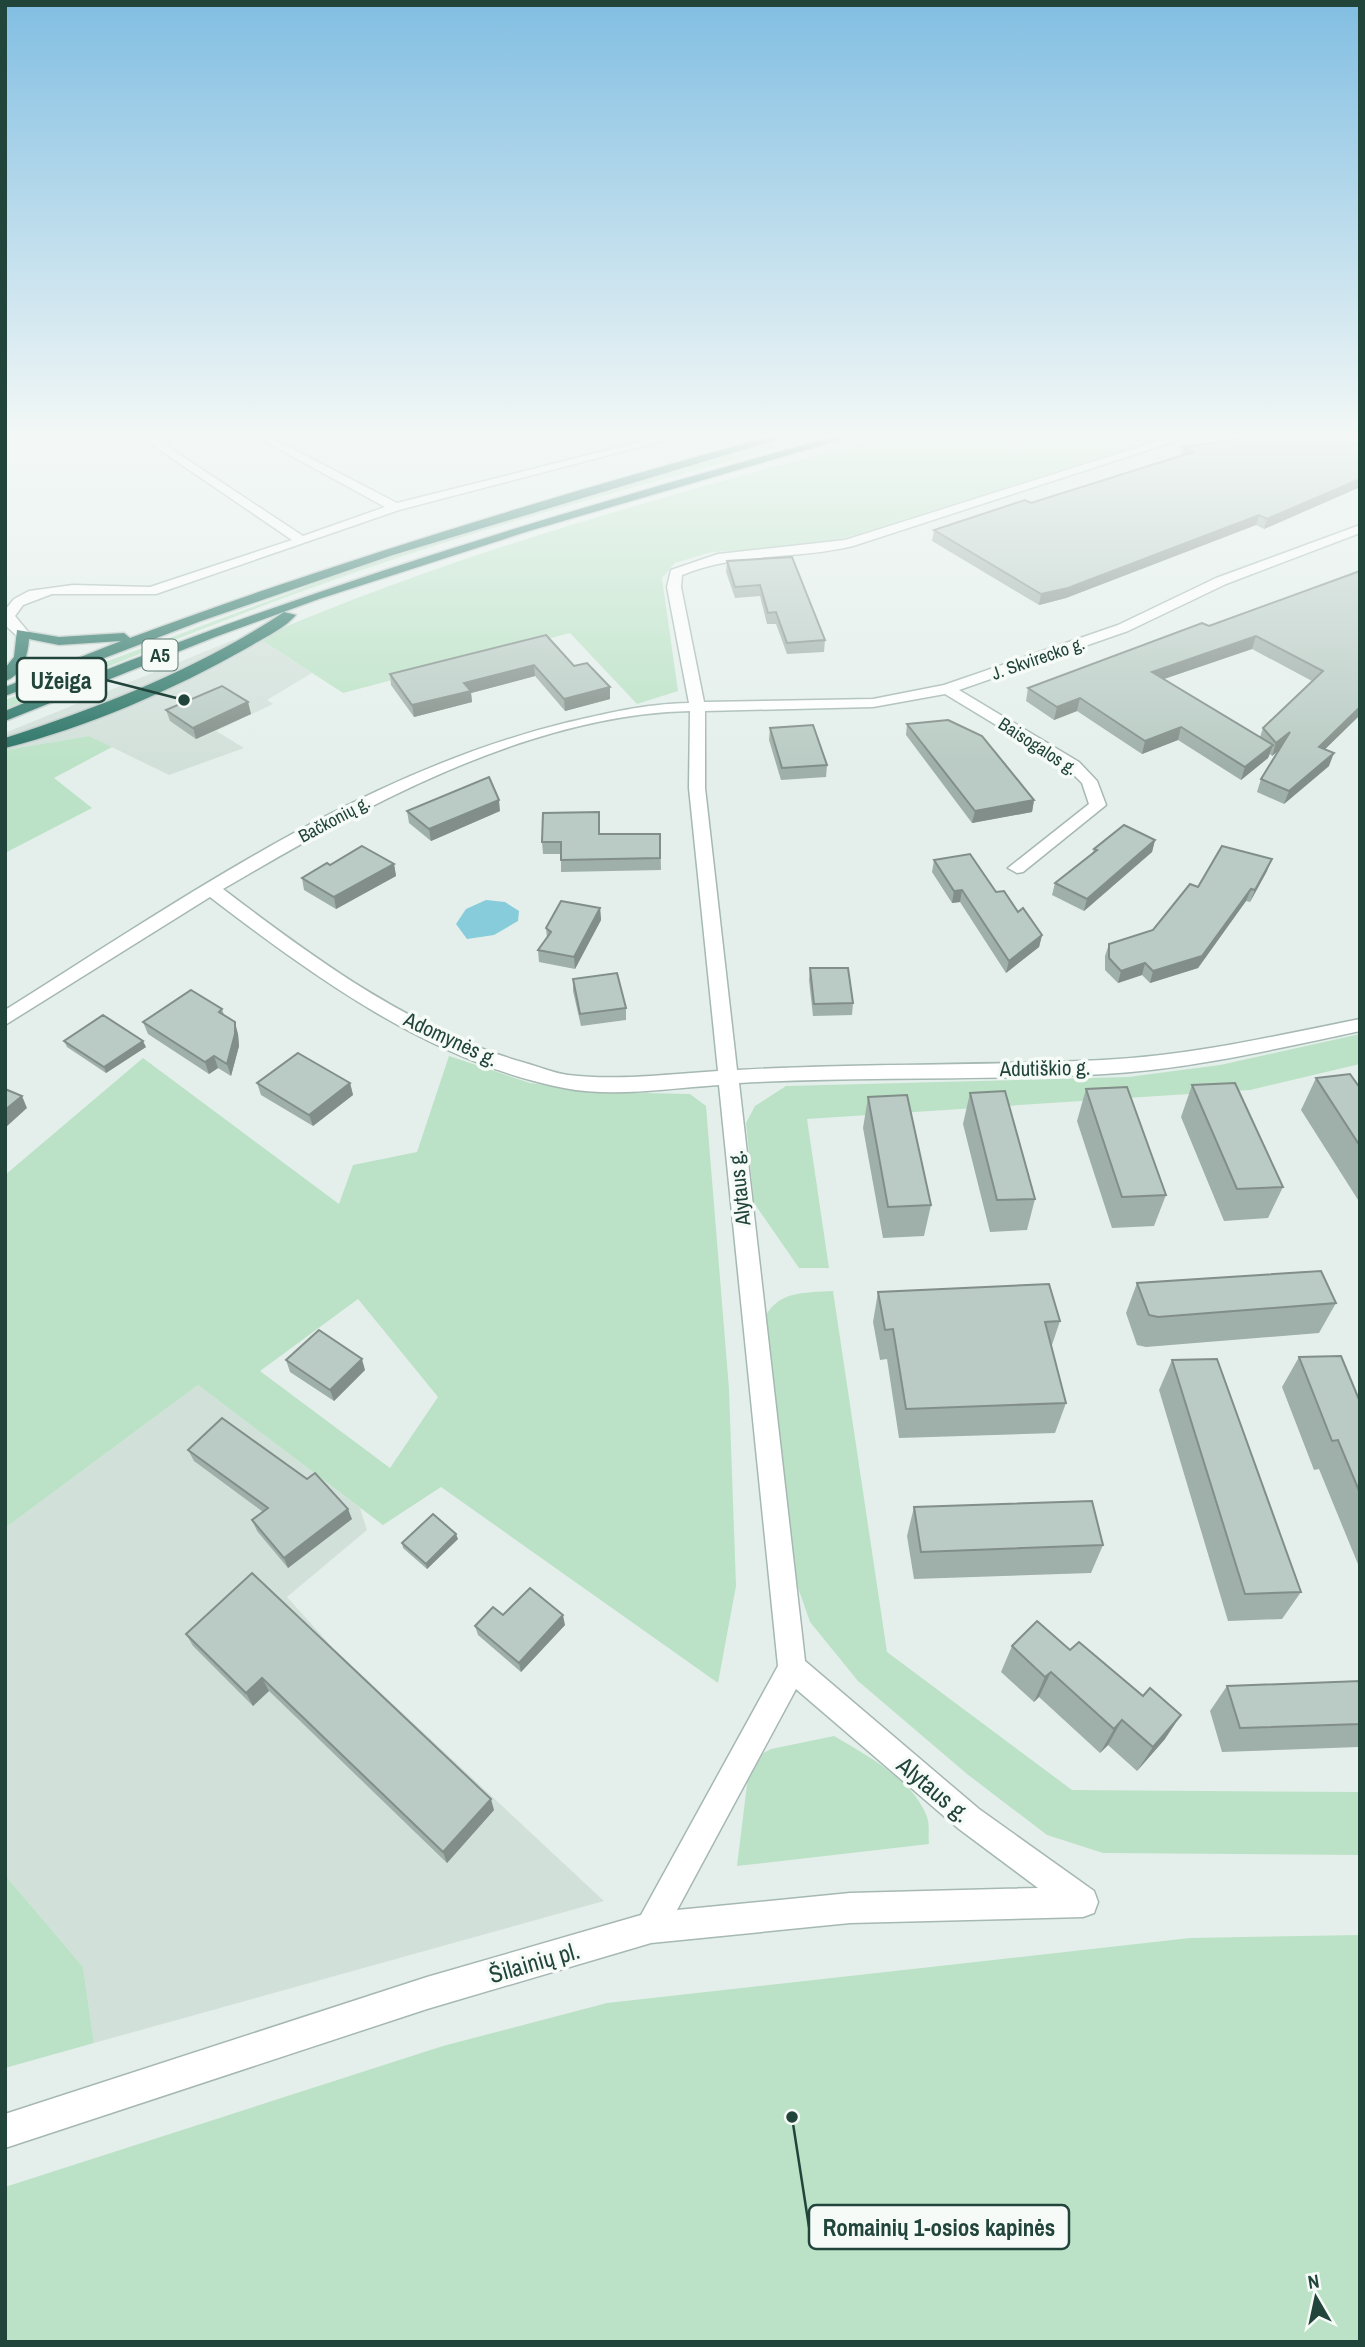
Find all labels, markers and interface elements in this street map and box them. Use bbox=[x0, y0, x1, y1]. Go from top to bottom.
street label: J. Skvirecko g. bbox=[988, 630, 1088, 686]
road number: A5 bbox=[142, 640, 178, 670]
callout: Užeiga bbox=[17, 658, 106, 702]
text: Užeiga bbox=[31, 665, 92, 696]
street label: Baisogalos g. bbox=[994, 711, 1082, 781]
street label: Bačkonių g. bbox=[294, 790, 374, 848]
street label: Adomynės g. bbox=[398, 1004, 503, 1073]
street label: Adutiškio g. bbox=[998, 1053, 1091, 1083]
street label: Alytaus g. bbox=[721, 1149, 757, 1228]
street label: Alytaus g. bbox=[890, 1748, 977, 1829]
street label: Šilainių pl. bbox=[485, 1934, 583, 1990]
callout: Romainių 1-osios kapinės bbox=[809, 2205, 1069, 2249]
text: Romainių 1-osios kapinės bbox=[823, 2212, 1055, 2243]
north arrow bbox=[1281, 2263, 1351, 2333]
text: N bbox=[1306, 2267, 1321, 2295]

